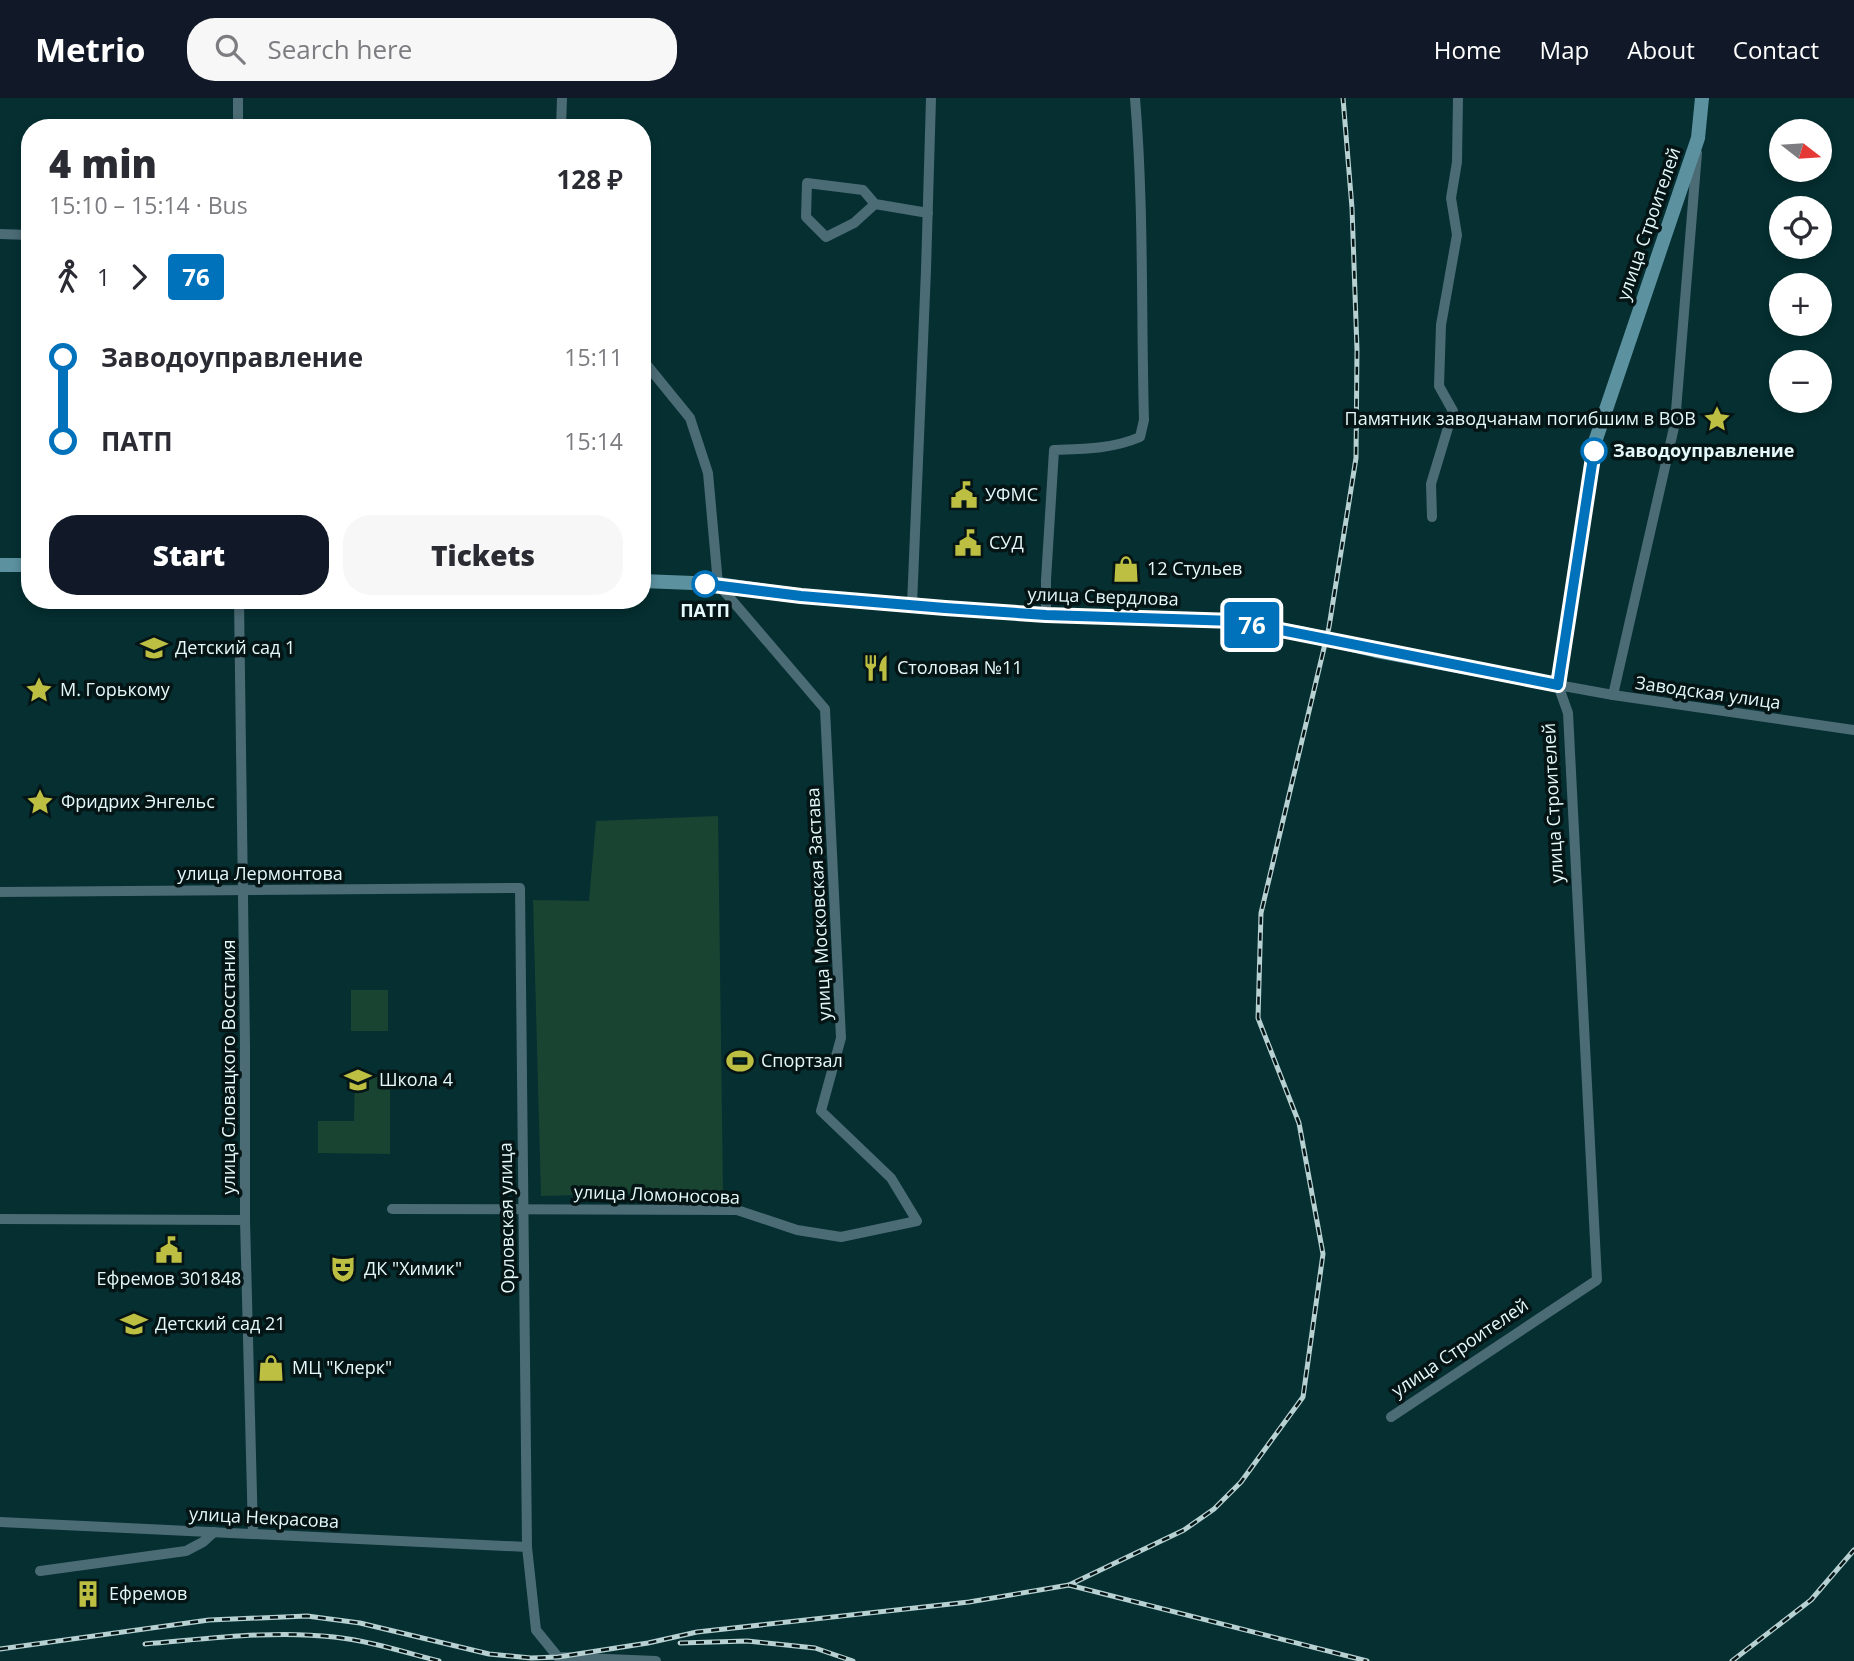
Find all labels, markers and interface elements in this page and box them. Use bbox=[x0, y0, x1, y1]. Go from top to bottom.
search box bbox=[187, 18, 677, 81]
text: Metrio bbox=[35, 27, 145, 72]
icon: search bbox=[211, 30, 249, 68]
text: Search here bbox=[267, 31, 412, 67]
text: Home bbox=[1434, 33, 1502, 66]
text: Map bbox=[1540, 33, 1589, 66]
text: About bbox=[1627, 33, 1695, 66]
text: Contact bbox=[1733, 33, 1819, 66]
north arrow bbox=[1769, 119, 1832, 182]
map controls bbox=[1769, 119, 1832, 413]
text: 4 min bbox=[49, 137, 157, 189]
street label: улица Строителей bbox=[1611, 144, 1685, 303]
text: 128 ₽ bbox=[557, 161, 623, 197]
text: 15:10 – 15:14 · Bus bbox=[49, 189, 248, 221]
button: locate bbox=[1769, 196, 1832, 259]
icon: walk bbox=[49, 258, 87, 296]
icon: forward bbox=[120, 258, 158, 296]
text: 76 bbox=[182, 260, 210, 293]
text: 1 bbox=[97, 261, 110, 293]
button: + bbox=[1769, 273, 1832, 336]
text: Заводоуправление bbox=[101, 339, 363, 375]
text: 15:11 bbox=[564, 341, 623, 373]
button: − bbox=[1769, 350, 1832, 413]
place icon: Памятник заводчанам погибшим в ВОВ bbox=[1702, 404, 1732, 434]
place label: Памятник заводчанам погибшим в ВОВ bbox=[1345, 406, 1696, 430]
text: ПАТП bbox=[101, 423, 173, 459]
text: 15:14 bbox=[564, 425, 623, 457]
marker: Заводоуправление bbox=[1581, 438, 1607, 464]
place label: Заводоуправление bbox=[1613, 438, 1794, 462]
public building icon: УФМС bbox=[949, 480, 979, 510]
place label: УФМС bbox=[985, 482, 1038, 506]
button: Start bbox=[49, 515, 329, 595]
button: Tickets bbox=[343, 515, 623, 595]
public building icon: СУД bbox=[953, 528, 983, 558]
place label: СУД bbox=[989, 530, 1024, 554]
shop icon: 12 Стульев bbox=[1111, 554, 1141, 584]
place label: 12 Стульев bbox=[1147, 556, 1242, 580]
marker: ПАТП bbox=[692, 571, 718, 597]
street label: улица Свердлова bbox=[1027, 581, 1179, 611]
place label: ПАТП bbox=[680, 598, 730, 622]
line badge: 76 bbox=[1220, 602, 1284, 648]
text: 76 bbox=[1238, 608, 1266, 641]
school or university icon: Детский сад 1 bbox=[139, 633, 169, 663]
place label: Детский сад 1 bbox=[175, 635, 295, 659]
restaurant icon: Столовая №11 bbox=[861, 653, 891, 683]
place label: Столовая №11 bbox=[897, 655, 1023, 679]
street label: Заводская улица bbox=[1634, 670, 1782, 714]
place icon: М. Горькому bbox=[24, 675, 54, 705]
place label: М. Горькому bbox=[60, 677, 171, 701]
street label: улица Строителей bbox=[1536, 722, 1568, 884]
place icon: Фридрих Энгельс bbox=[25, 787, 55, 817]
street label: улица Московская Застава bbox=[800, 787, 836, 1021]
place label: Фридрих Энгельс bbox=[61, 789, 215, 813]
street label: улица Лермонтова bbox=[177, 861, 343, 885]
street label: улица Словацкого Восстания bbox=[216, 939, 240, 1195]
sports icon: Спортзал bbox=[725, 1046, 755, 1076]
place label: Спортзал bbox=[761, 1048, 843, 1072]
school or university icon: Школа 4 bbox=[343, 1065, 373, 1095]
place label: Школа 4 bbox=[379, 1067, 453, 1091]
street label: Орловская улица bbox=[493, 1142, 519, 1294]
street label: улица Ломоносова bbox=[574, 1179, 741, 1209]
public building icon: Ефремов 301848 bbox=[154, 1235, 184, 1265]
theatre icon: ДК "Химик" bbox=[328, 1254, 358, 1284]
place label: ДК "Химик" bbox=[364, 1256, 462, 1280]
place label: Ефремов 301848 bbox=[97, 1266, 241, 1290]
street label: улица Строителей bbox=[1386, 1292, 1533, 1402]
school or university icon: Детский сад 21 bbox=[119, 1309, 149, 1339]
place label: Детский сад 21 bbox=[155, 1311, 286, 1335]
shop icon: МЦ "Клерк" bbox=[256, 1353, 286, 1383]
place label: МЦ "Клерк" bbox=[292, 1355, 392, 1379]
street label: улица Некрасова bbox=[188, 1501, 340, 1533]
building icon: Ефремов bbox=[73, 1579, 103, 1609]
place label: Ефремов bbox=[109, 1581, 187, 1605]

